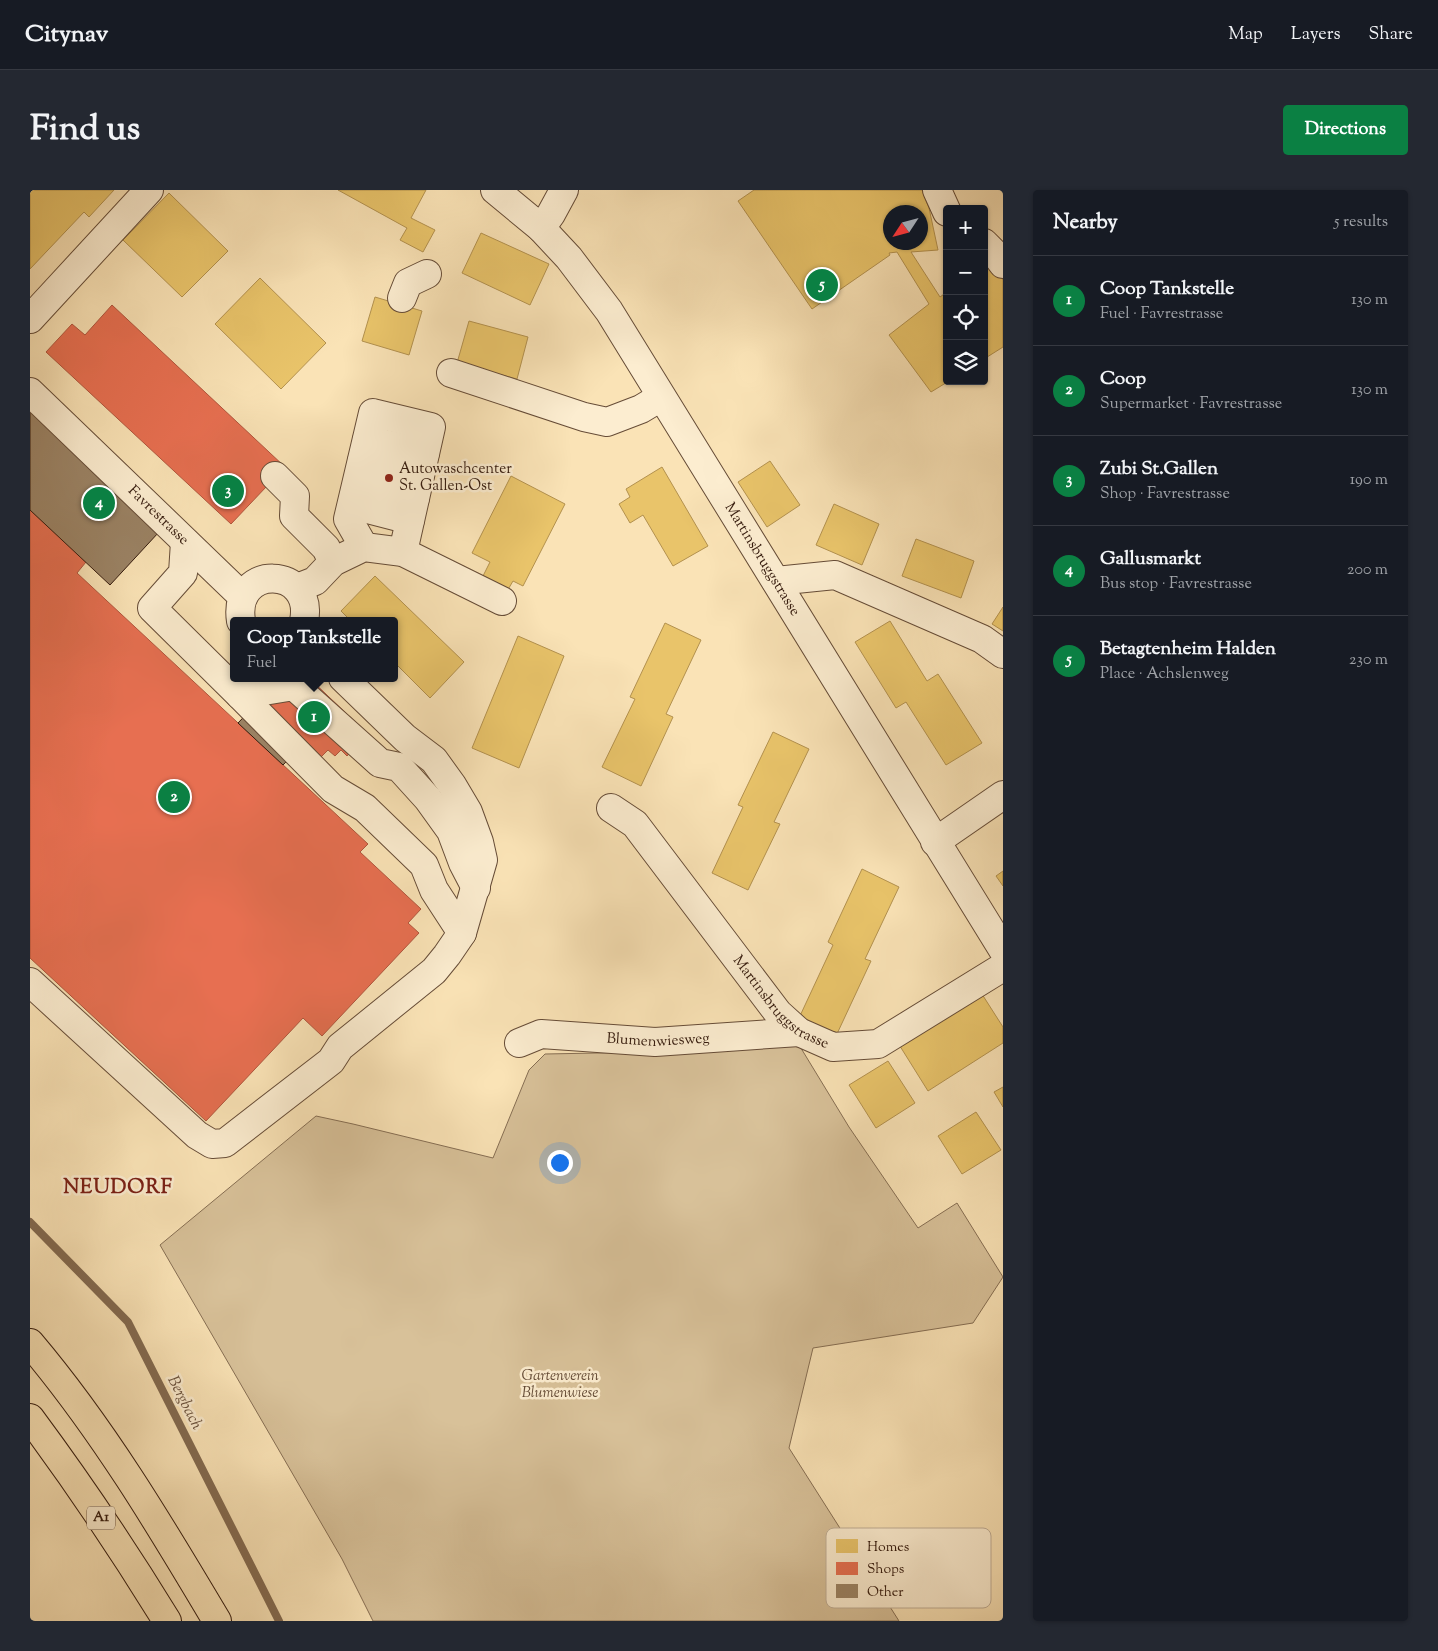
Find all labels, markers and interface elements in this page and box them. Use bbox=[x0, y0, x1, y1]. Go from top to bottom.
text: Citynav bbox=[25, 18, 108, 52]
text: Map bbox=[1228, 22, 1263, 48]
text: Layers bbox=[1291, 22, 1341, 48]
text: Share bbox=[1369, 22, 1413, 48]
text: Find us bbox=[30, 105, 140, 156]
button: Directions bbox=[1283, 105, 1408, 155]
north arrow bbox=[883, 205, 928, 250]
map controls bbox=[943, 205, 988, 385]
button: + bbox=[943, 205, 988, 250]
text: Nearby bbox=[1053, 208, 1118, 238]
text: 5 results bbox=[1334, 211, 1388, 234]
button: − bbox=[943, 250, 988, 295]
pin: 5 bbox=[806, 266, 838, 304]
text: Coop Tankstelle bbox=[1100, 276, 1234, 303]
text: 1 bbox=[1066, 289, 1072, 312]
text: 130 m bbox=[1351, 289, 1388, 312]
button: locate bbox=[943, 295, 988, 340]
text: Fuel · Favrestrasse bbox=[1100, 303, 1223, 326]
button: layers bbox=[943, 340, 988, 385]
text: Coop bbox=[1100, 366, 1146, 393]
text: 2 bbox=[1065, 379, 1073, 402]
text: 130 m bbox=[1351, 379, 1388, 402]
text: Supermarket · Favrestrasse bbox=[1100, 393, 1282, 416]
text: Zubi St.Gallen bbox=[1100, 456, 1218, 483]
place label: Autowaschcenter St. Gallen-Ost bbox=[399, 459, 512, 497]
text: 3 bbox=[1066, 469, 1072, 492]
text: 190 m bbox=[1350, 469, 1388, 492]
pin: 3 bbox=[212, 472, 244, 510]
marker: Autowaschcenter St. Gallen-Ost bbox=[383, 472, 395, 484]
street label: Favrestrasse bbox=[123, 481, 194, 550]
text: Shop · Favrestrasse bbox=[1100, 483, 1230, 506]
pin: 4 bbox=[83, 484, 115, 522]
street label: Martinsbruggstrasse bbox=[719, 499, 805, 620]
text: Gallusmarkt bbox=[1100, 546, 1201, 573]
text: 4 bbox=[1065, 559, 1073, 582]
text: 200 m bbox=[1347, 559, 1388, 582]
text: Bus stop · Favrestrasse bbox=[1100, 573, 1252, 596]
popup bbox=[230, 617, 398, 682]
text: Coop Tankstelle bbox=[247, 625, 381, 652]
text: Betagtenheim Halden bbox=[1100, 636, 1276, 663]
text: 5 bbox=[1066, 649, 1072, 672]
text: 230 m bbox=[1349, 649, 1388, 672]
text: Fuel bbox=[247, 652, 277, 675]
text: Place · Achslenweg bbox=[1100, 663, 1229, 686]
pin: 1 bbox=[298, 698, 330, 736]
pin: 2 bbox=[158, 778, 190, 816]
street label: Martinsbruggstrasse bbox=[728, 951, 832, 1054]
street label: Blumenwiesweg bbox=[606, 1028, 710, 1053]
your location bbox=[547, 1150, 573, 1176]
district label: NEUDORF bbox=[63, 1174, 173, 1203]
park label: Gartenverein Blumenwiese bbox=[521, 1366, 599, 1404]
water label: Bergbach bbox=[161, 1372, 207, 1434]
road number: A1 bbox=[87, 1506, 115, 1530]
legend bbox=[826, 1528, 991, 1608]
text: Homes bbox=[867, 1538, 909, 1558]
text: Shops bbox=[867, 1560, 904, 1580]
text: Other bbox=[867, 1583, 904, 1603]

